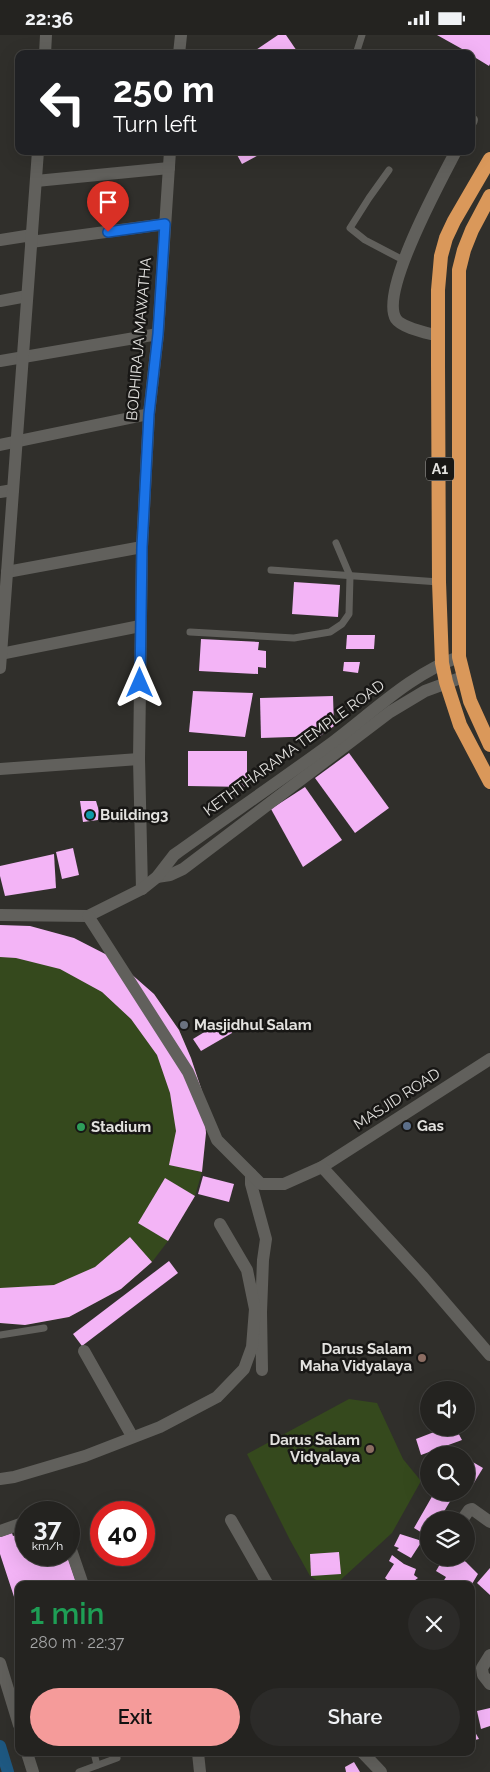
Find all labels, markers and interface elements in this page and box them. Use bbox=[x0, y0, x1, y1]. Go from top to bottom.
text: 22:36 bbox=[25, 7, 73, 29]
text: 250 m bbox=[113, 69, 215, 110]
icon: left bbox=[30, 70, 95, 135]
text: Turn left bbox=[113, 111, 197, 137]
pin bbox=[87, 181, 129, 232]
icon: arrive bbox=[94, 188, 122, 216]
street label: BODHIRAJA MAWATHA bbox=[123, 257, 155, 421]
road number: A1 bbox=[426, 457, 454, 481]
position arrow bbox=[113, 656, 165, 708]
street label: KETHTHARAMA TEMPLE ROAD bbox=[200, 676, 388, 820]
place label: Building3 bbox=[100, 806, 168, 824]
marker: Building3 bbox=[84, 809, 96, 821]
place label: Masjidhul Salam bbox=[194, 1016, 312, 1034]
marker: Masjidhul Salam bbox=[178, 1019, 190, 1031]
street label: MASJID ROAD bbox=[350, 1064, 444, 1134]
place label: Gas bbox=[417, 1117, 444, 1135]
place label: Stadium bbox=[91, 1118, 151, 1136]
marker: Gas bbox=[401, 1120, 413, 1132]
marker: Stadium bbox=[75, 1121, 87, 1133]
place label: Darus Salam Maha Vidyalaya bbox=[300, 1340, 412, 1375]
marker: Darus Salam Maha Vidyalaya bbox=[416, 1352, 428, 1364]
map controls bbox=[420, 1381, 475, 1566]
button: sound bbox=[420, 1381, 475, 1436]
place label: Darus Salam Vidyalaya bbox=[270, 1431, 360, 1466]
marker: Darus Salam Vidyalaya bbox=[364, 1443, 376, 1455]
button: search bbox=[420, 1446, 475, 1501]
speed limit sign: 40 bbox=[90, 1501, 155, 1566]
button: layers bbox=[420, 1511, 475, 1566]
text: 37 bbox=[34, 1512, 61, 1542]
text: km/h bbox=[32, 1539, 63, 1553]
text: 1 min bbox=[30, 1596, 105, 1631]
button: close bbox=[408, 1598, 460, 1650]
text: 280 m · 22:37 bbox=[30, 1633, 124, 1652]
button: Exit bbox=[30, 1688, 240, 1746]
button: Share bbox=[250, 1688, 460, 1746]

